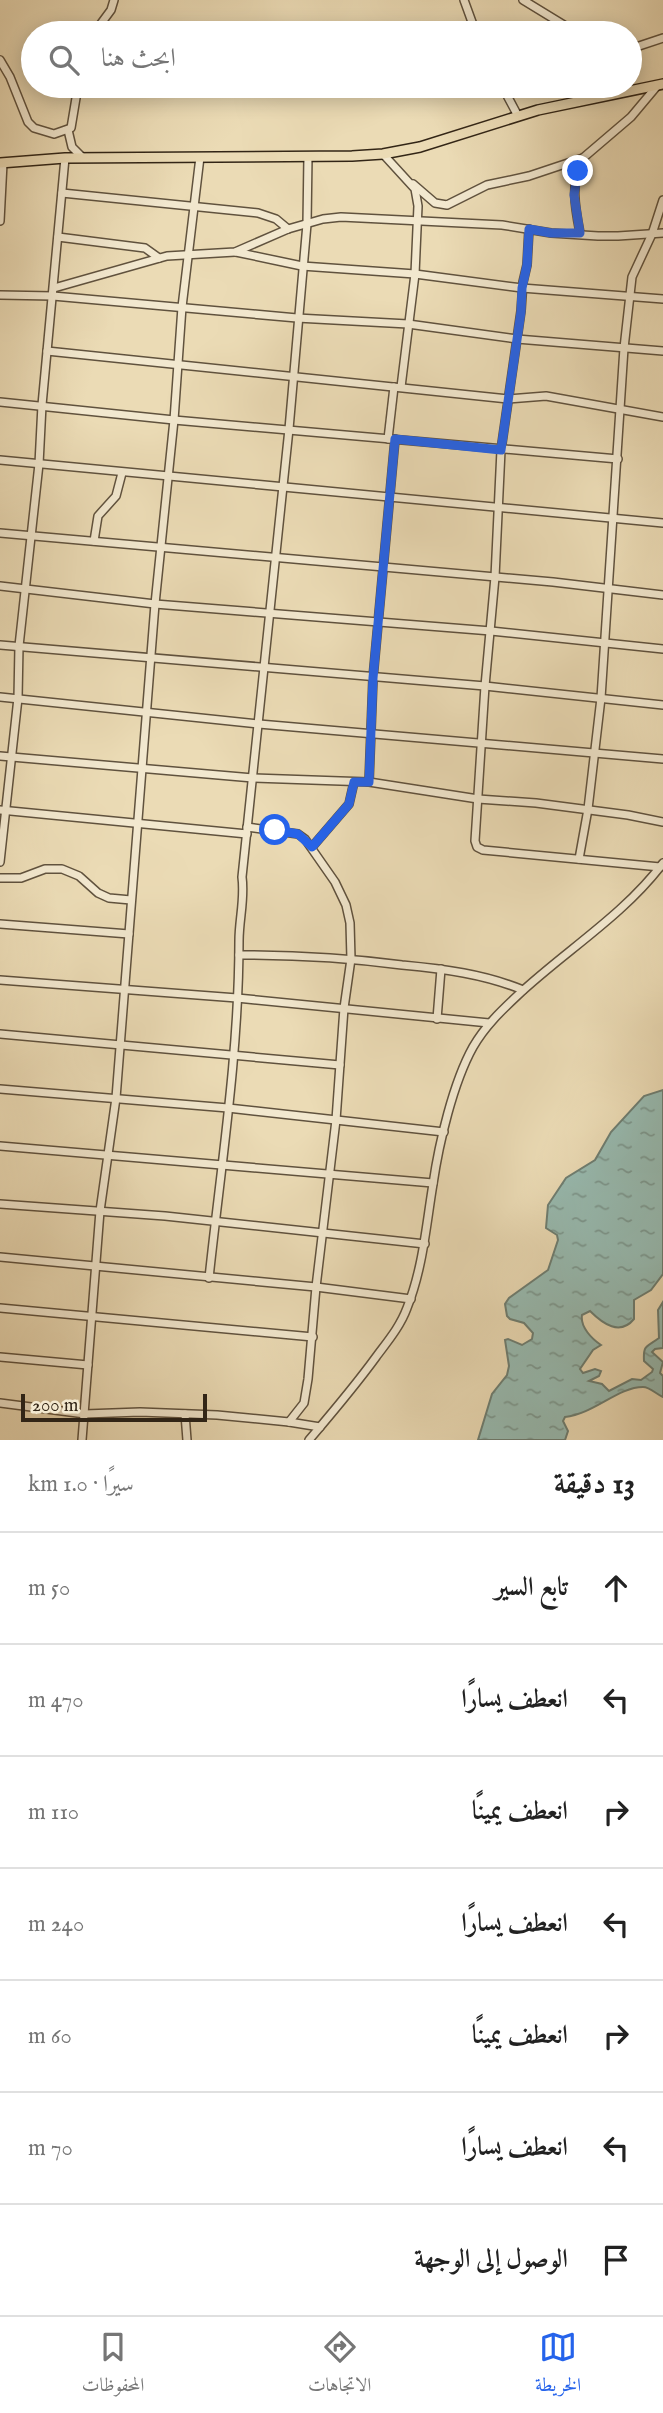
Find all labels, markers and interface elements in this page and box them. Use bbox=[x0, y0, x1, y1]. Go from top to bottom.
search box bbox=[21, 21, 642, 98]
icon: search bbox=[45, 41, 83, 79]
text: ابحث هنا bbox=[101, 42, 176, 75]
route end bbox=[562, 155, 593, 186]
route start bbox=[259, 814, 290, 845]
scale bar bbox=[21, 1391, 206, 1423]
text: 200 m bbox=[32, 1394, 78, 1418]
text: 13 دقيقة bbox=[554, 1466, 635, 1504]
text: سيرًا · 1.0 km bbox=[28, 1470, 134, 1499]
icon: ahead bbox=[597, 1569, 635, 1607]
text: تابع السير bbox=[494, 1571, 568, 1604]
text: 50 m bbox=[28, 1574, 70, 1603]
icon: left bbox=[597, 1681, 635, 1719]
text: انعطف يسارًا bbox=[461, 1683, 568, 1716]
text: 470 m bbox=[28, 1686, 83, 1715]
icon: right bbox=[597, 1793, 635, 1831]
text: انعطف يمينًا bbox=[472, 1795, 568, 1828]
text: 110 m bbox=[28, 1798, 79, 1827]
icon: left bbox=[597, 1905, 635, 1943]
text: انعطف يسارًا bbox=[461, 1907, 568, 1940]
text: 240 m bbox=[28, 1910, 84, 1939]
icon: right bbox=[597, 2017, 635, 2055]
text: انعطف يمينًا bbox=[472, 2019, 568, 2052]
text: 60 m bbox=[28, 2022, 72, 2051]
icon: left bbox=[597, 2129, 635, 2167]
text: انعطف يسارًا bbox=[461, 2131, 568, 2164]
text: 70 m bbox=[28, 2134, 73, 2163]
icon: arrive bbox=[597, 2241, 635, 2279]
text: الوصول إلى الوجهة bbox=[414, 2243, 568, 2276]
tab: المحفوظات bbox=[82, 2328, 144, 2403]
tab: الاتجاهات bbox=[308, 2328, 371, 2403]
tab: الخريطة bbox=[535, 2328, 581, 2403]

